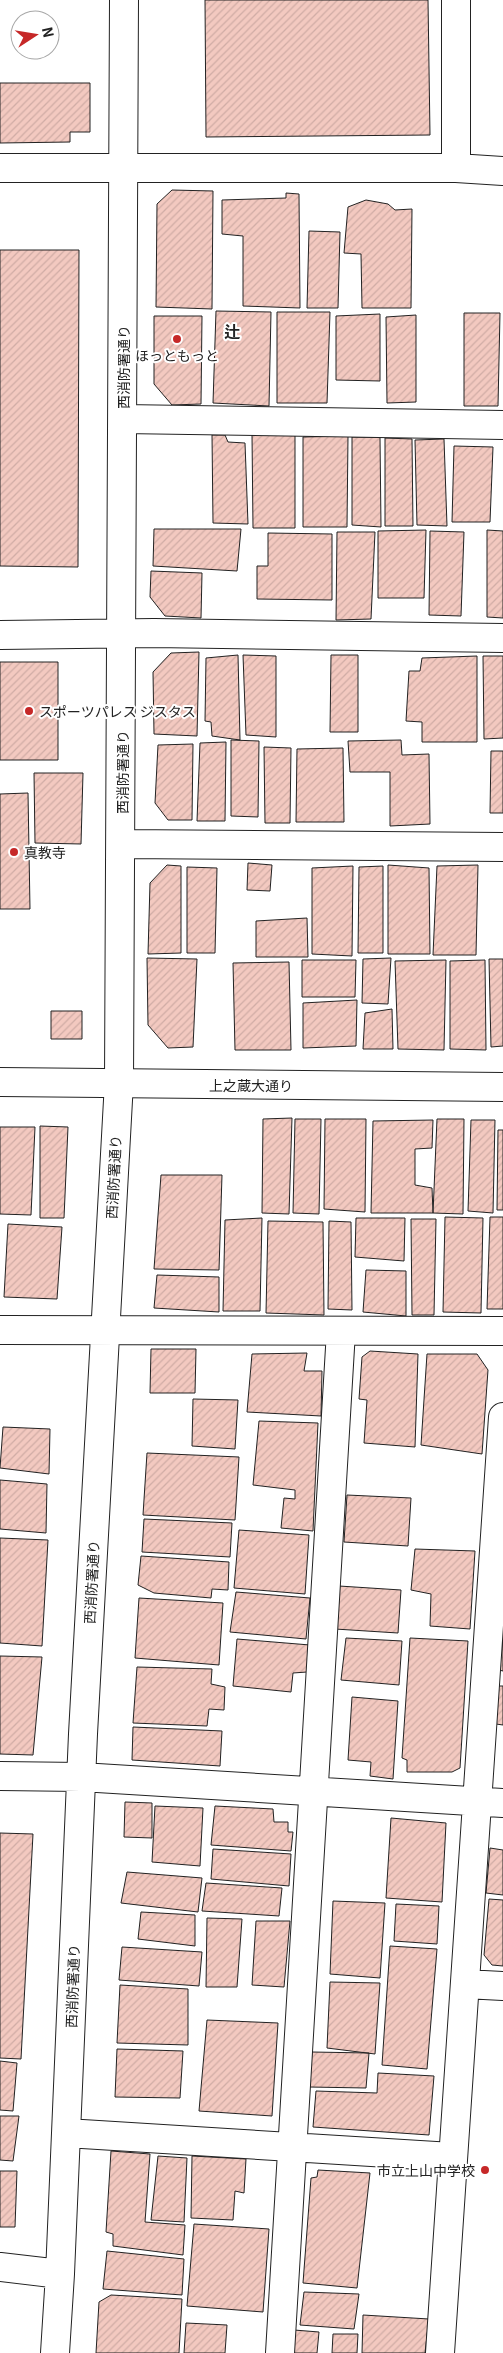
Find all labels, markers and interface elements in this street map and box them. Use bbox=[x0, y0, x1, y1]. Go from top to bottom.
north arrow bbox=[10, 10, 60, 60]
text: N bbox=[38, 25, 60, 39]
district label: 辻 bbox=[224, 319, 240, 343]
street label: 西消防署通り bbox=[113, 325, 133, 409]
marker: ほっともっと bbox=[171, 333, 183, 345]
place label: ほっともっと bbox=[135, 345, 219, 365]
place label: スポーツパレス ジスタス bbox=[39, 701, 196, 721]
marker: スポーツパレス ジスタス bbox=[23, 705, 35, 717]
street label: 西消防署通り bbox=[112, 730, 132, 814]
place label: 真教寺 bbox=[24, 842, 66, 862]
marker: 真教寺 bbox=[8, 846, 20, 858]
street label: 上之蔵大通り bbox=[209, 1075, 293, 1095]
street label: 西消防署通り bbox=[101, 1135, 125, 1219]
street label: 西消防署通り bbox=[79, 1540, 103, 1624]
street label: 西消防署通り bbox=[61, 1944, 83, 2028]
place label: 市立上山中学校 bbox=[377, 2160, 475, 2180]
marker: 市立上山中学校 bbox=[479, 2164, 491, 2176]

